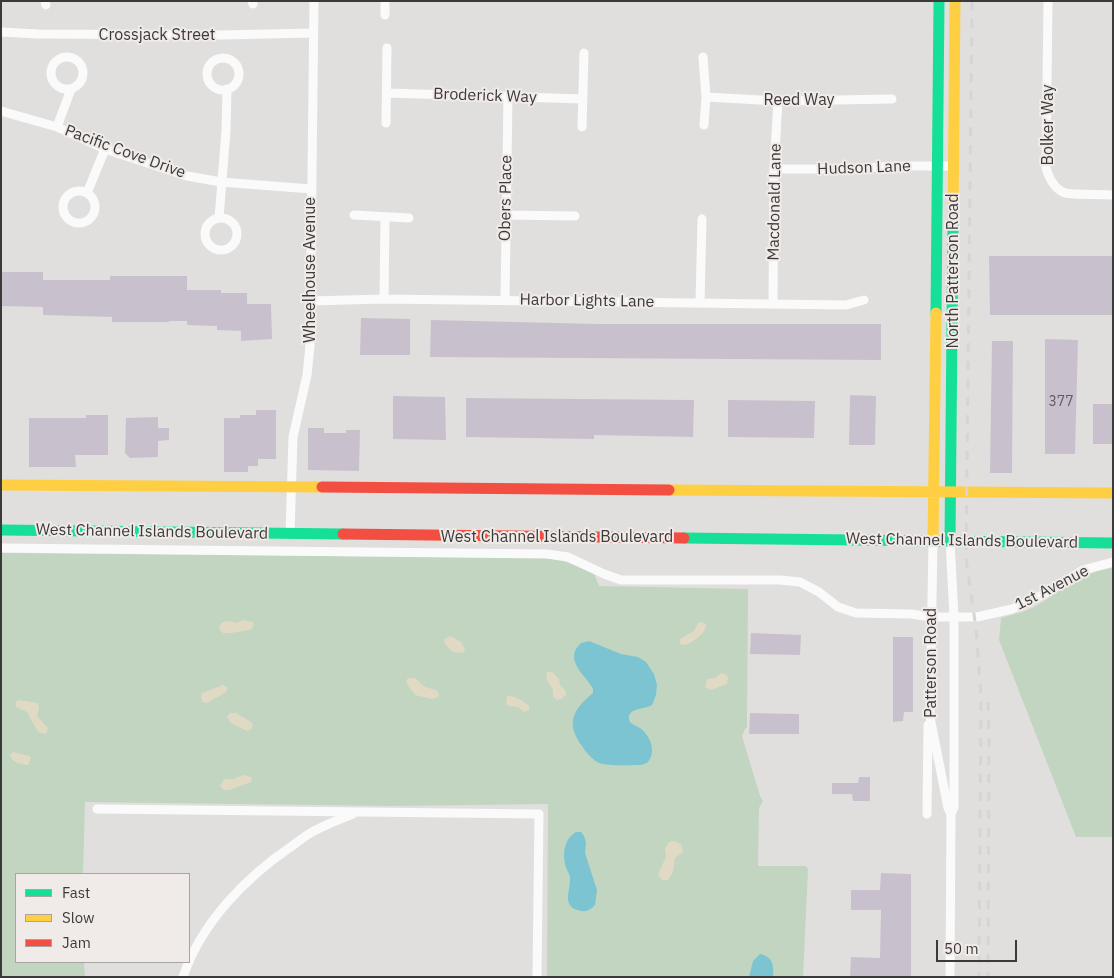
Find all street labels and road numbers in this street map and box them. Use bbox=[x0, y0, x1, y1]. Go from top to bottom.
street label: Crossjack Street bbox=[99, 25, 215, 45]
street label: Broderick Way bbox=[433, 85, 537, 107]
street label: Bolker Way bbox=[1038, 85, 1058, 165]
street label: Reed Way bbox=[763, 90, 835, 110]
street label: Pacific Cove Drive bbox=[62, 121, 188, 183]
street label: Macdonald Lane bbox=[764, 143, 786, 261]
street label: Obers Place bbox=[496, 155, 516, 241]
street label: Hudson Lane bbox=[817, 157, 911, 179]
street label: North Patterson Road bbox=[943, 194, 963, 348]
street label: Wheelhouse Avenue bbox=[300, 197, 320, 343]
street label: Harbor Lights Lane bbox=[519, 290, 655, 312]
street label: West Channel Islands Boulevard bbox=[36, 520, 268, 544]
street label: West Channel Islands Boulevard bbox=[441, 527, 673, 547]
street label: West Channel Islands Boulevard bbox=[846, 529, 1078, 553]
street label: 1st Avenue bbox=[1012, 561, 1092, 615]
street label: Patterson Road bbox=[921, 608, 941, 718]

